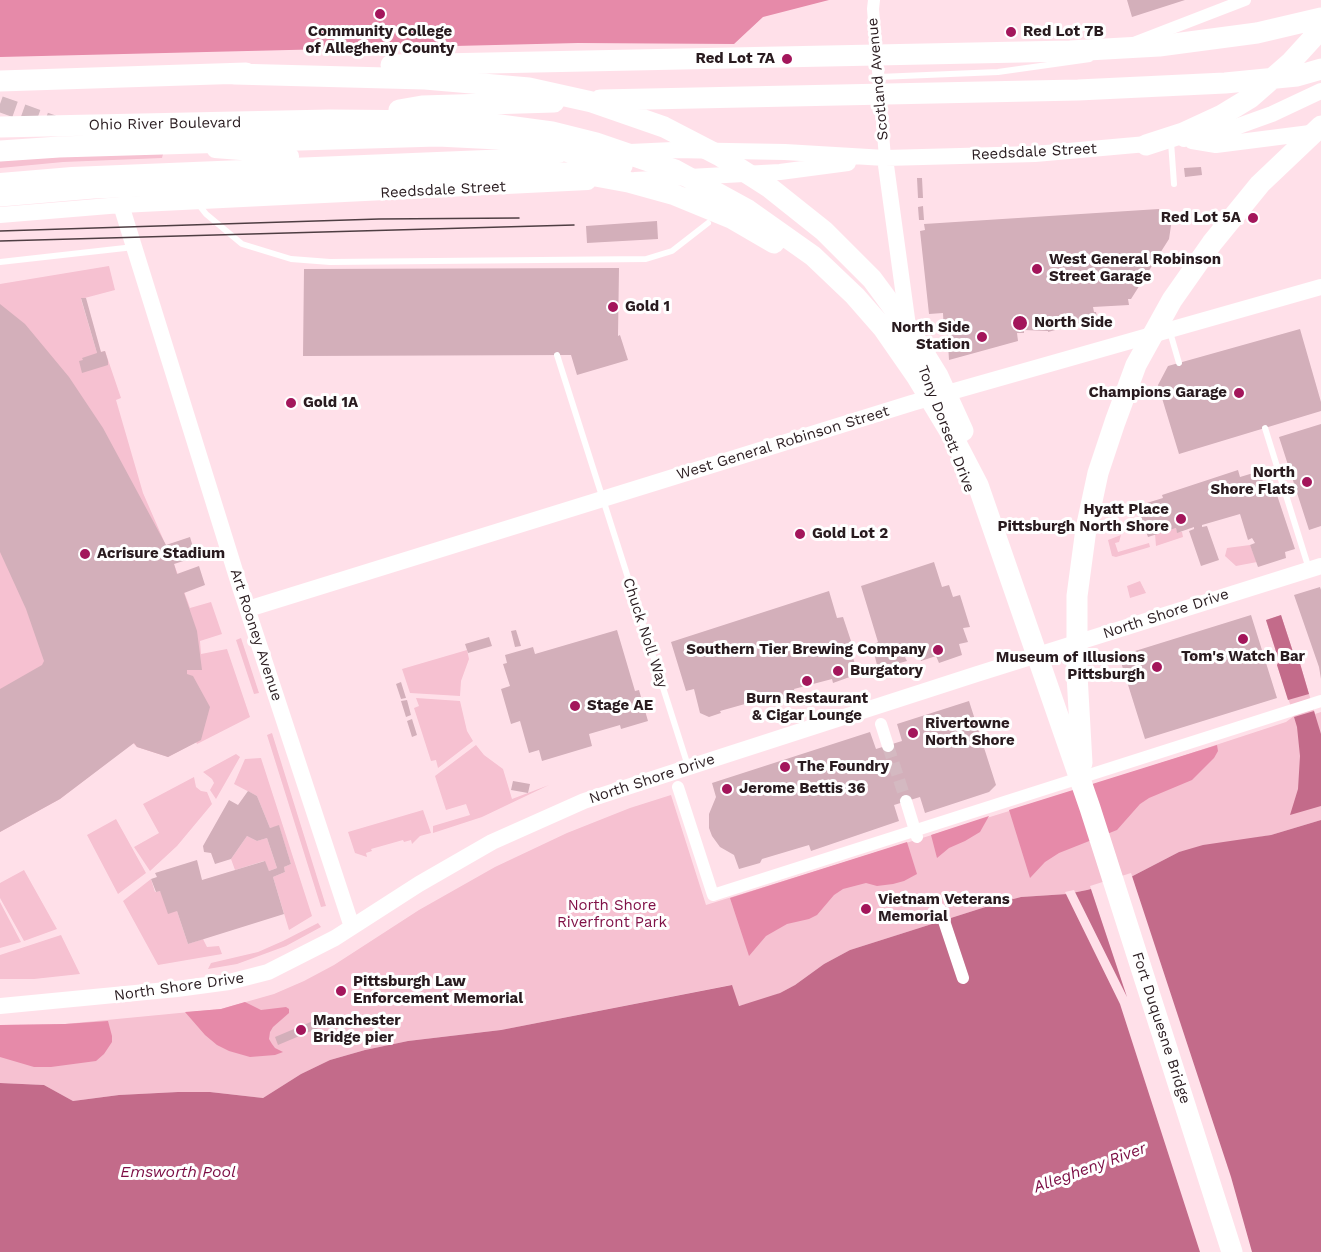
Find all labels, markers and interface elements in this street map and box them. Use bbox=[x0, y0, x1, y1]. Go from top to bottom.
marker: Community College of Allegheny County bbox=[373, 7, 387, 21]
street label: Scotland Avenue bbox=[864, 17, 892, 141]
place label: Community College of Allegheny County bbox=[306, 23, 454, 58]
place label: Red Lot 7B bbox=[1023, 23, 1104, 41]
marker: Red Lot 7B bbox=[1004, 25, 1018, 39]
place label: Red Lot 7A bbox=[695, 50, 775, 68]
marker: Red Lot 7A bbox=[780, 52, 794, 66]
street label: Ohio River Boulevard bbox=[89, 114, 241, 134]
street label: Reedsdale Street bbox=[971, 140, 1097, 164]
street label: Reedsdale Street bbox=[380, 178, 506, 202]
place label: Red Lot 5A bbox=[1161, 209, 1241, 227]
marker: Red Lot 5A bbox=[1246, 211, 1260, 225]
place label: West General Robinson Street Garage bbox=[1049, 251, 1221, 286]
marker: West General Robinson Street Garage bbox=[1030, 262, 1044, 276]
place label: Gold 1 bbox=[625, 298, 670, 316]
marker: Gold 1 bbox=[606, 300, 620, 314]
marker: North Side bbox=[1011, 314, 1029, 332]
place label: North Side bbox=[1034, 314, 1113, 332]
place label: North Side Station bbox=[891, 319, 970, 354]
marker: North Side Station bbox=[975, 330, 989, 344]
street label: Tony Dorsett Drive bbox=[914, 363, 978, 495]
place label: Champions Garage bbox=[1089, 384, 1227, 402]
marker: Champions Garage bbox=[1232, 386, 1246, 400]
place label: Gold 1A bbox=[303, 394, 358, 412]
marker: Gold 1A bbox=[284, 396, 298, 410]
street label: West General Robinson Street bbox=[675, 402, 891, 484]
place label: North Shore Flats bbox=[1211, 464, 1295, 499]
marker: North Shore Flats bbox=[1300, 475, 1314, 489]
place label: Hyatt Place Pittsburgh North Shore bbox=[997, 501, 1169, 536]
marker: Hyatt Place Pittsburgh North Shore bbox=[1174, 512, 1188, 526]
place label: Gold Lot 2 bbox=[812, 525, 888, 543]
marker: Gold Lot 2 bbox=[793, 527, 807, 541]
place label: Acrisure Stadium bbox=[97, 545, 225, 563]
marker: Acrisure Stadium bbox=[78, 547, 92, 561]
street label: Art Rooney Avenue bbox=[226, 567, 286, 703]
street label: Chuck Noll Way bbox=[619, 576, 671, 690]
street label: North Shore Drive bbox=[1101, 585, 1231, 643]
marker: Tom's Watch Bar bbox=[1236, 632, 1250, 646]
place label: Southern Tier Brewing Company bbox=[686, 641, 926, 659]
marker: Southern Tier Brewing Company bbox=[931, 643, 945, 657]
place label: Tom's Watch Bar bbox=[1181, 648, 1305, 666]
place label: Museum of Illusions Pittsburgh bbox=[996, 649, 1145, 684]
marker: Museum of Illusions Pittsburgh bbox=[1150, 660, 1164, 674]
place label: Burgatory bbox=[850, 662, 923, 680]
marker: Burgatory bbox=[831, 664, 845, 678]
marker: Burn Restaurant & Cigar Lounge bbox=[800, 674, 814, 688]
place label: Burn Restaurant & Cigar Lounge bbox=[746, 690, 868, 725]
place label: Stage AE bbox=[587, 697, 653, 715]
marker: Stage AE bbox=[568, 699, 582, 713]
place label: Rivertowne North Shore bbox=[925, 715, 1015, 750]
marker: Rivertowne North Shore bbox=[906, 726, 920, 740]
street label: North Shore Drive bbox=[587, 750, 717, 808]
place label: The Foundry bbox=[797, 758, 889, 776]
marker: The Foundry bbox=[778, 760, 792, 774]
place label: Jerome Bettis 36 bbox=[739, 780, 866, 798]
marker: Jerome Bettis 36 bbox=[720, 782, 734, 796]
place label: Vietnam Veterans Memorial bbox=[878, 891, 1010, 926]
park label: North Shore Riverfront Park bbox=[557, 897, 667, 932]
marker: Vietnam Veterans Memorial bbox=[859, 902, 873, 916]
street label: Fort Duquesne Bridge bbox=[1128, 950, 1194, 1106]
street label: North Shore Drive bbox=[113, 969, 245, 1005]
place label: Pittsburgh Law Enforcement Memorial bbox=[353, 973, 523, 1008]
marker: Pittsburgh Law Enforcement Memorial bbox=[334, 984, 348, 998]
place label: Manchester Bridge pier bbox=[313, 1012, 401, 1047]
marker: Manchester Bridge pier bbox=[294, 1023, 308, 1037]
water label: Allegheny River bbox=[1031, 1139, 1149, 1197]
water label: Emsworth Pool bbox=[120, 1162, 236, 1182]

